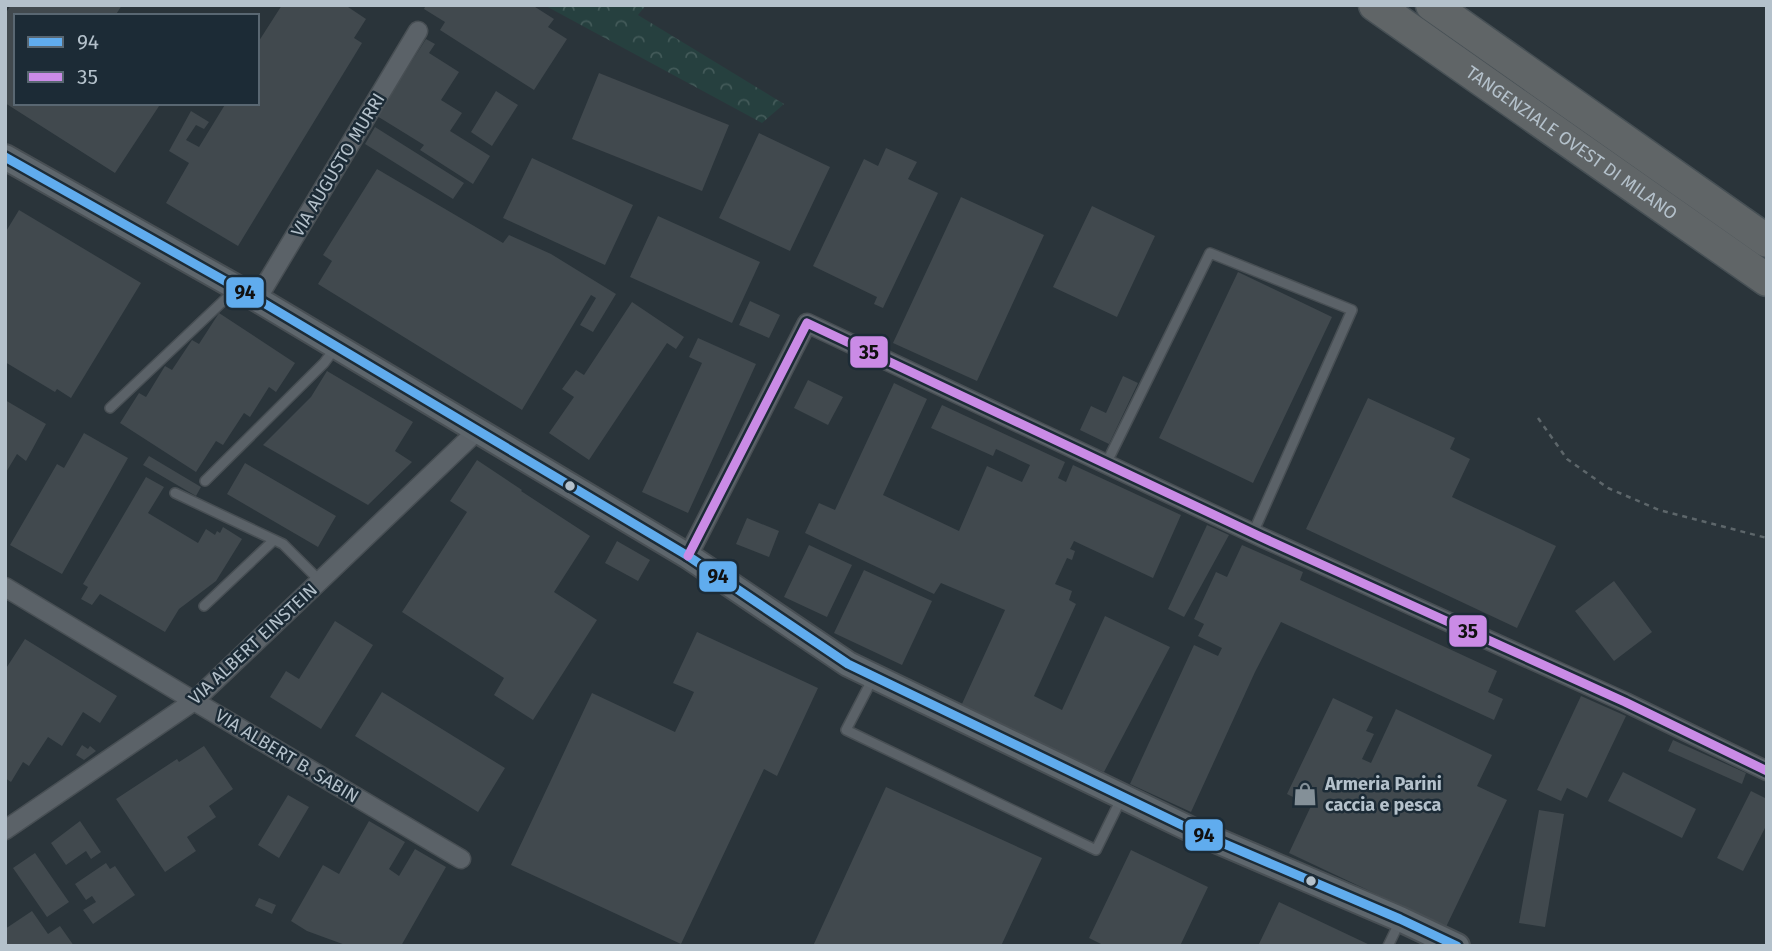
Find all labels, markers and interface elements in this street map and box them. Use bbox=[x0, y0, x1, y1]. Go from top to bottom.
legend bbox=[14, 14, 259, 105]
text: 94 bbox=[77, 29, 99, 55]
street label: TANGENZIALE OVEST DI MILANO bbox=[1462, 61, 1681, 225]
text: 35 bbox=[77, 64, 98, 90]
street label: VIA AUGUSTO MURRI bbox=[286, 89, 390, 241]
line badge: 94 bbox=[225, 276, 265, 309]
text: 94 bbox=[234, 281, 256, 304]
line badge: 35 bbox=[849, 335, 889, 369]
text: 35 bbox=[858, 341, 879, 364]
unlabelled marker bbox=[563, 479, 577, 493]
line badge: 94 bbox=[698, 560, 738, 593]
text: 94 bbox=[707, 565, 729, 588]
street label: VIA ALBERT EINSTEIN bbox=[184, 579, 322, 709]
line badge: 35 bbox=[1448, 614, 1488, 648]
text: 35 bbox=[1457, 620, 1478, 643]
street label: VIA ALBERT B. SABIN bbox=[211, 704, 363, 808]
place label: Armeria Parini caccia e pesca bbox=[1324, 773, 1442, 816]
shop icon: Armeria Parini caccia e pesca bbox=[1291, 780, 1319, 808]
line badge: 94 bbox=[1184, 818, 1224, 852]
text: 94 bbox=[1193, 824, 1215, 847]
unlabelled marker bbox=[1304, 874, 1318, 888]

